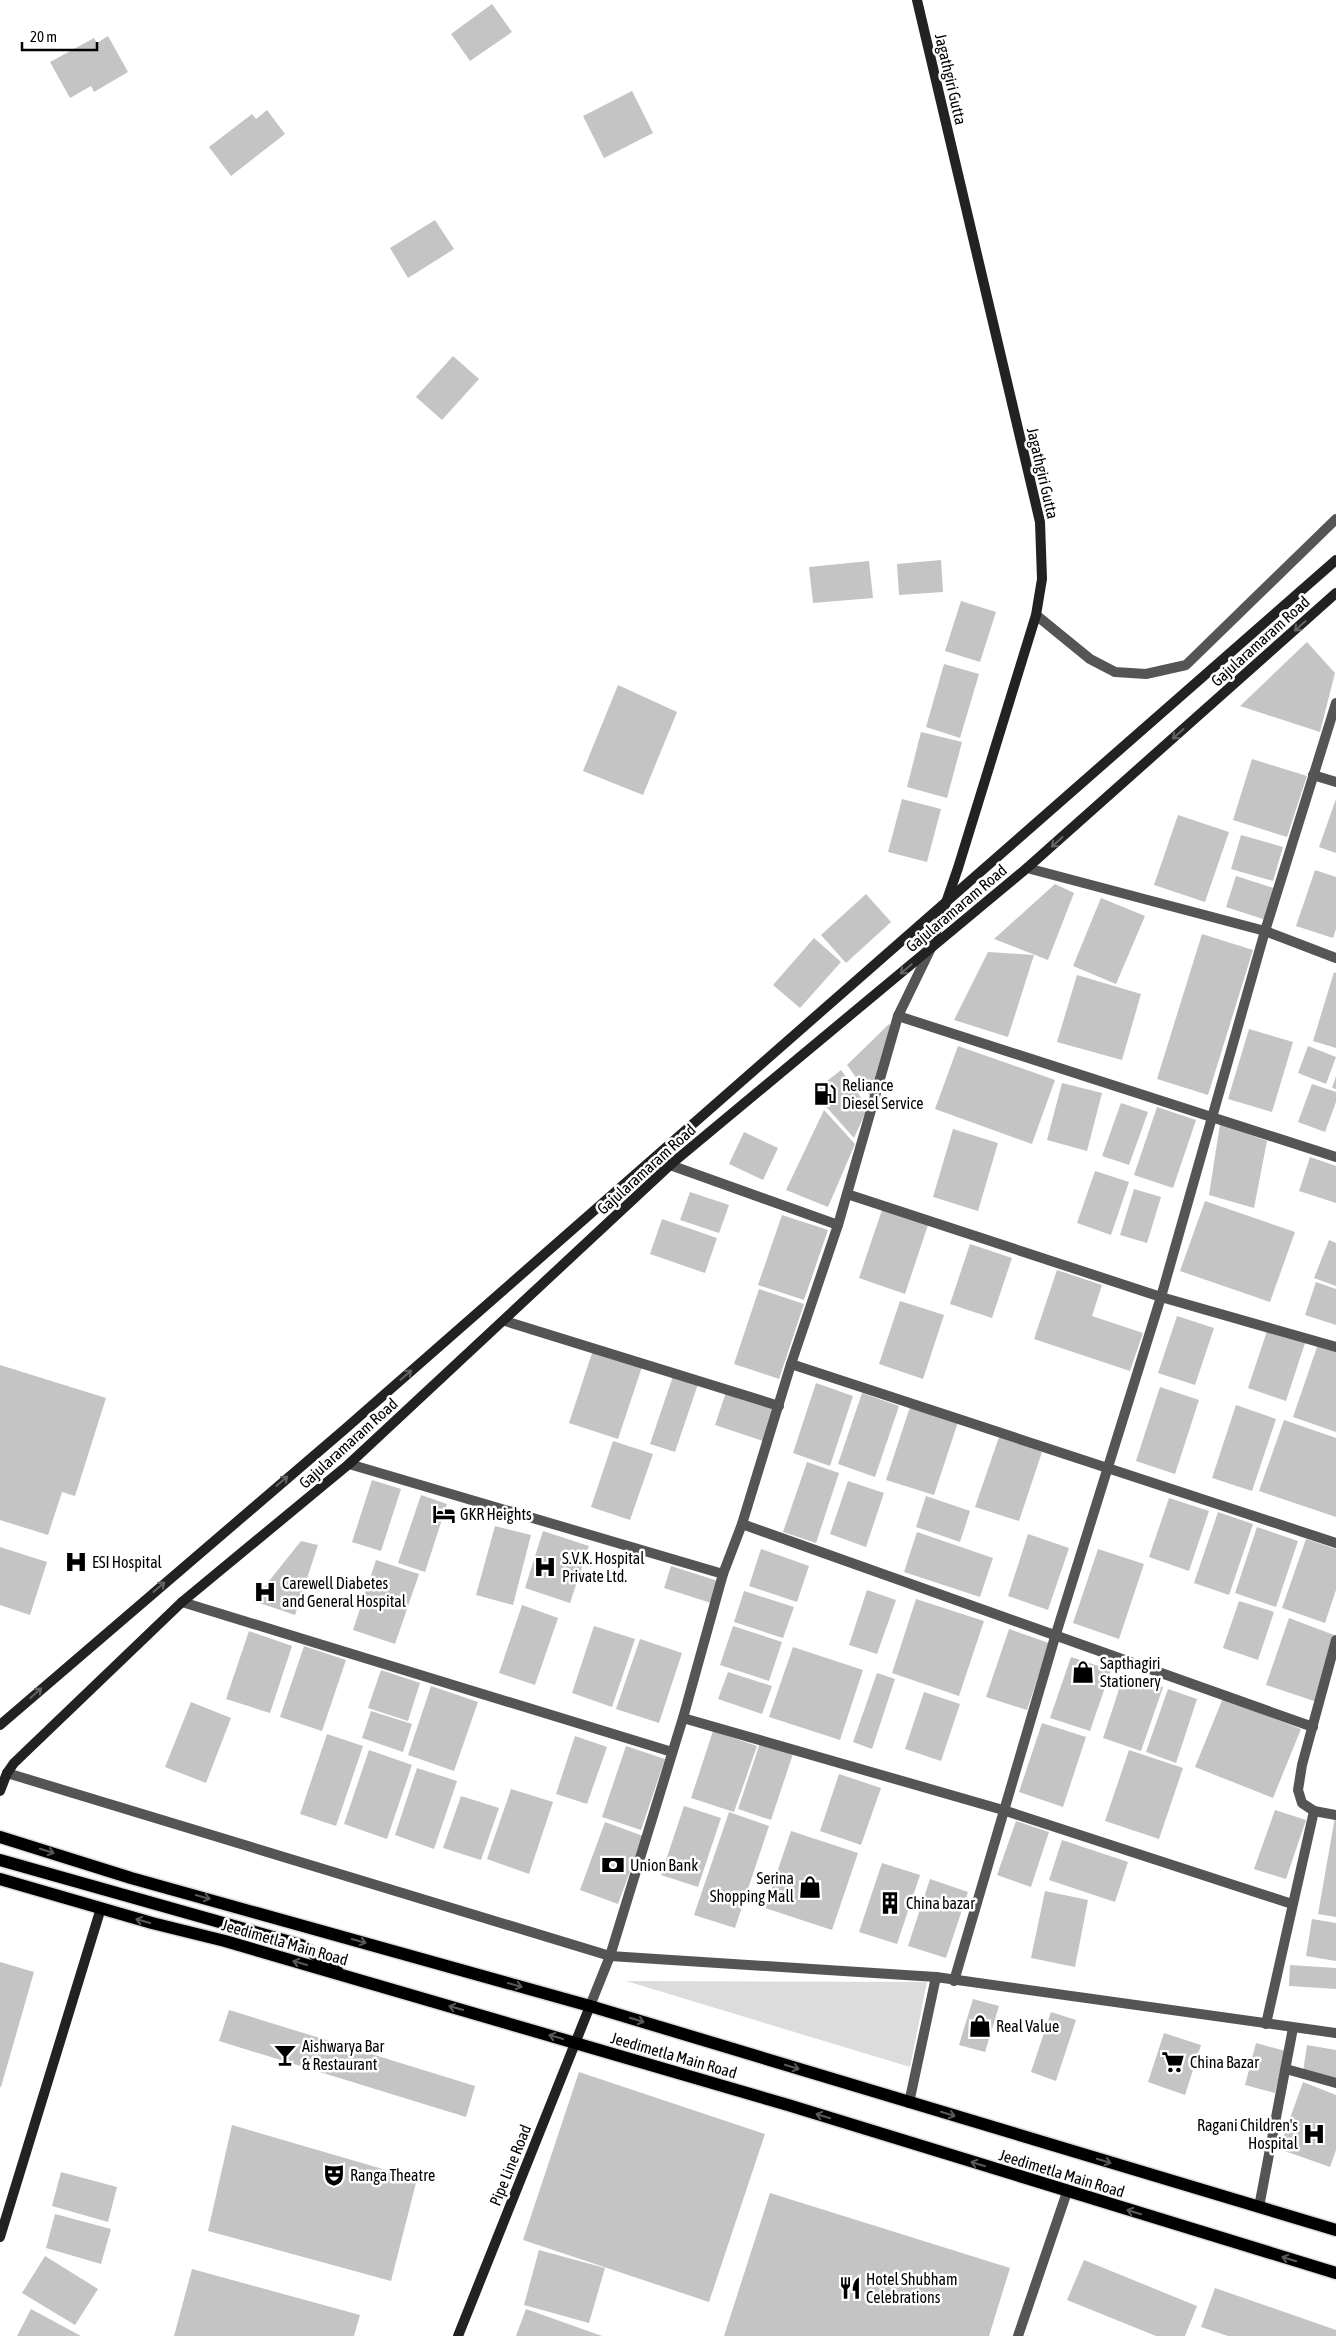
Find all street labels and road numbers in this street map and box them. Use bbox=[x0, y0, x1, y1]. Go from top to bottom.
street label: Jagathgiri Gutta bbox=[931, 32, 970, 127]
street label: Jagathgiri Gutta bbox=[1023, 426, 1062, 521]
street label: Gajularamaram Road bbox=[1207, 592, 1313, 691]
street label: Gajularamaram Road bbox=[902, 861, 1011, 956]
street label: Gajularamaram Road bbox=[593, 1120, 699, 1219]
street label: Gajularamaram Road bbox=[295, 1394, 401, 1493]
street label: Jeedimetla Main Road bbox=[220, 1915, 350, 1969]
street label: Jeedimetla Main Road bbox=[609, 2028, 739, 2082]
street label: Pipe Line Road bbox=[486, 2122, 535, 2209]
street label: Jeedimetla Main Road bbox=[997, 2145, 1127, 2201]

